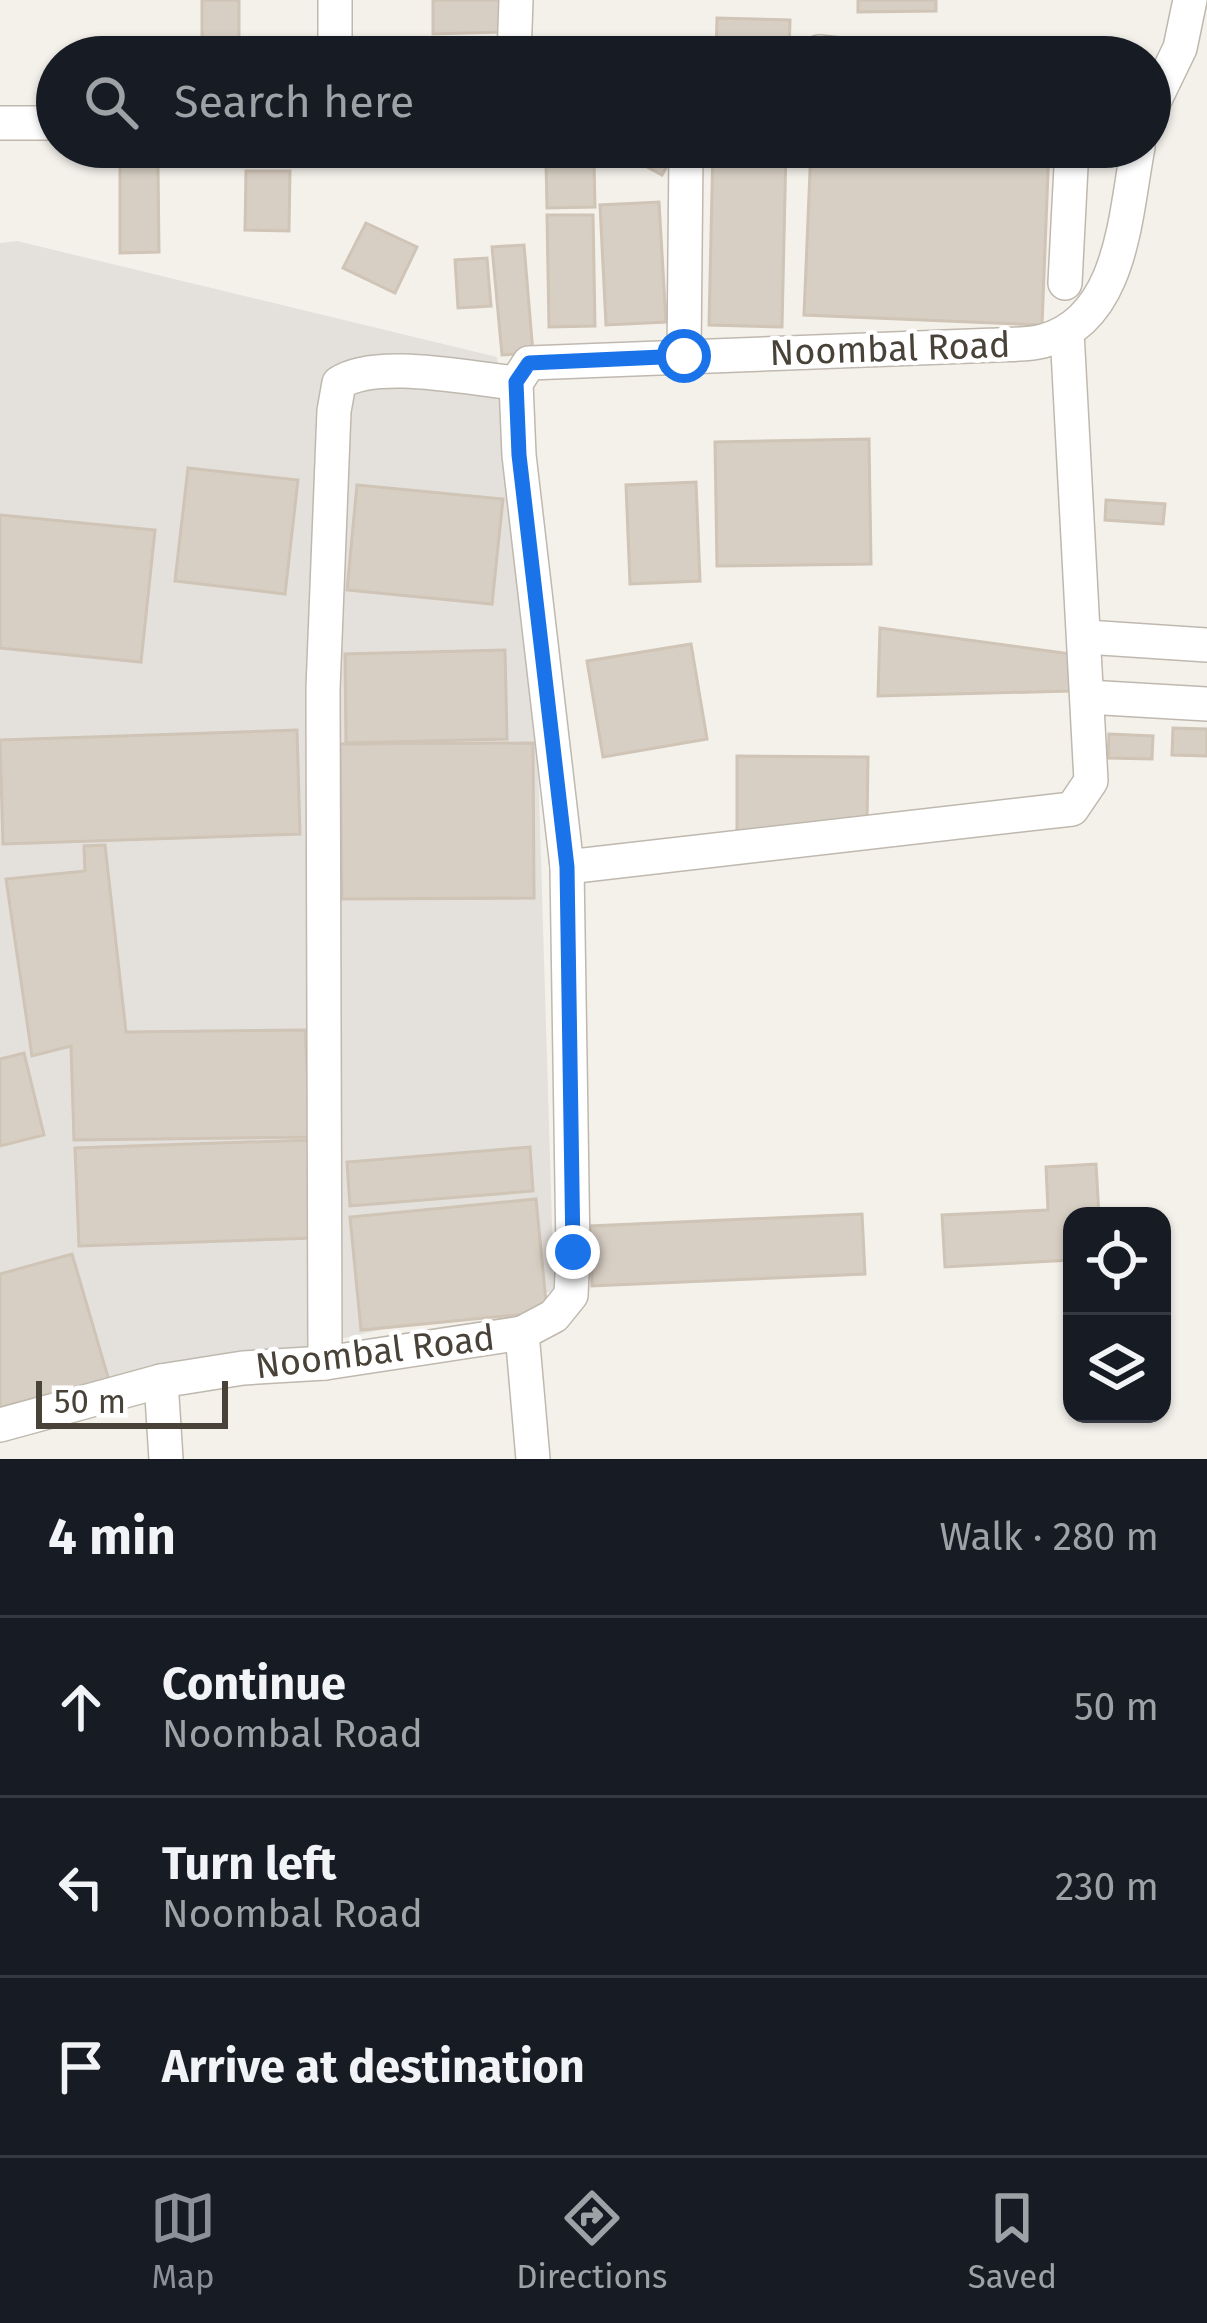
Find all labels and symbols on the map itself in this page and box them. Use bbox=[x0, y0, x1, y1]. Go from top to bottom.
street label: Noombal Road bbox=[769, 323, 1011, 375]
route start bbox=[657, 329, 711, 383]
route end bbox=[546, 1225, 600, 1279]
street label: Noombal Road bbox=[253, 1315, 497, 1389]
scale bar bbox=[36, 1375, 228, 1428]

